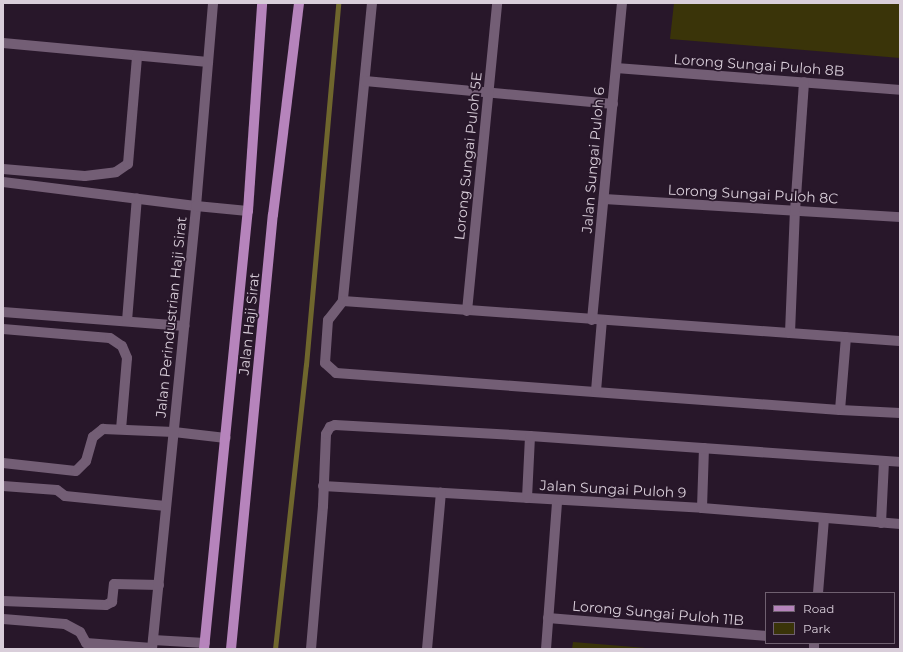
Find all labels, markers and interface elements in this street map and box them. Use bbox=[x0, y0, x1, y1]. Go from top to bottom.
street label: Lorong Sungai Puloh 8B bbox=[673, 51, 845, 79]
street label: Lorong Sungai Puloh 5E bbox=[451, 71, 485, 241]
street label: Jalan Sungai Puloh 6 bbox=[578, 86, 608, 234]
street label: Lorong Sungai Puloh 8C bbox=[667, 181, 839, 207]
street label: Jalan Perindustrian Haji Sirat bbox=[152, 216, 190, 418]
street label: Jalan Haji Sirat bbox=[235, 272, 263, 376]
street label: Jalan Sungai Puloh 9 bbox=[539, 477, 687, 501]
legend bbox=[765, 592, 895, 644]
street label: Lorong Sungai Puloh 11B bbox=[571, 597, 745, 629]
text: Road bbox=[803, 601, 834, 616]
text: Park bbox=[803, 621, 830, 636]

